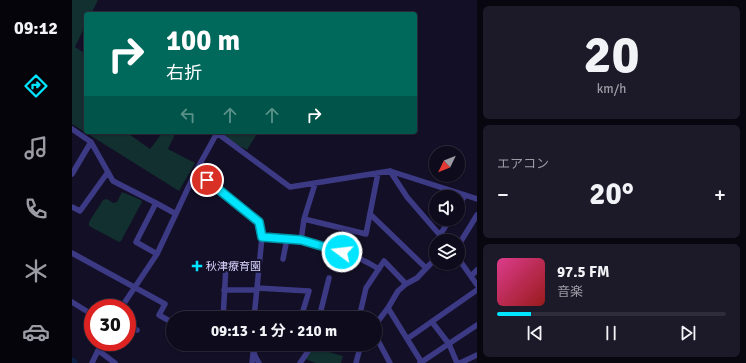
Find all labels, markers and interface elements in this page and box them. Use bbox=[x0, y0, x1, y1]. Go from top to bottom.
text: 09:12 bbox=[14, 17, 58, 39]
text: 20 bbox=[583, 23, 640, 87]
text: 100 m bbox=[166, 24, 240, 58]
icon: right bbox=[100, 28, 152, 80]
text: 右折 bbox=[166, 62, 202, 84]
icon: directions bbox=[22, 72, 50, 100]
text: km/h bbox=[597, 81, 626, 97]
icon: left bbox=[177, 104, 199, 126]
icon: ahead bbox=[219, 104, 241, 126]
icon: ahead bbox=[261, 104, 283, 126]
icon: right bbox=[303, 104, 325, 126]
icon: music bbox=[22, 134, 50, 162]
north arrow bbox=[429, 146, 465, 182]
map controls bbox=[429, 146, 465, 270]
text: エアコン bbox=[497, 156, 549, 172]
pin bbox=[190, 163, 224, 197]
icon: arrive bbox=[196, 169, 218, 191]
text: 20° bbox=[589, 176, 634, 213]
text: − bbox=[497, 181, 509, 208]
text: + bbox=[714, 181, 726, 208]
button: sound bbox=[429, 190, 465, 226]
icon: phone bbox=[22, 195, 50, 223]
position arrow bbox=[321, 231, 363, 273]
button: layers bbox=[429, 234, 465, 270]
icon: climate bbox=[22, 257, 50, 285]
marker: 秋津療育園 bbox=[191, 260, 203, 272]
place label: 秋津療育園 bbox=[206, 260, 261, 273]
text: 97.5 FM bbox=[557, 263, 609, 281]
text: 音楽 bbox=[557, 284, 583, 300]
speed limit sign: 30 bbox=[84, 299, 136, 351]
icon: car bbox=[22, 318, 50, 346]
text: 09:13 · 1 分 · 210 m bbox=[211, 322, 337, 340]
icon: previous bbox=[524, 322, 546, 344]
icon: pause bbox=[600, 322, 622, 344]
icon: next bbox=[677, 322, 699, 344]

